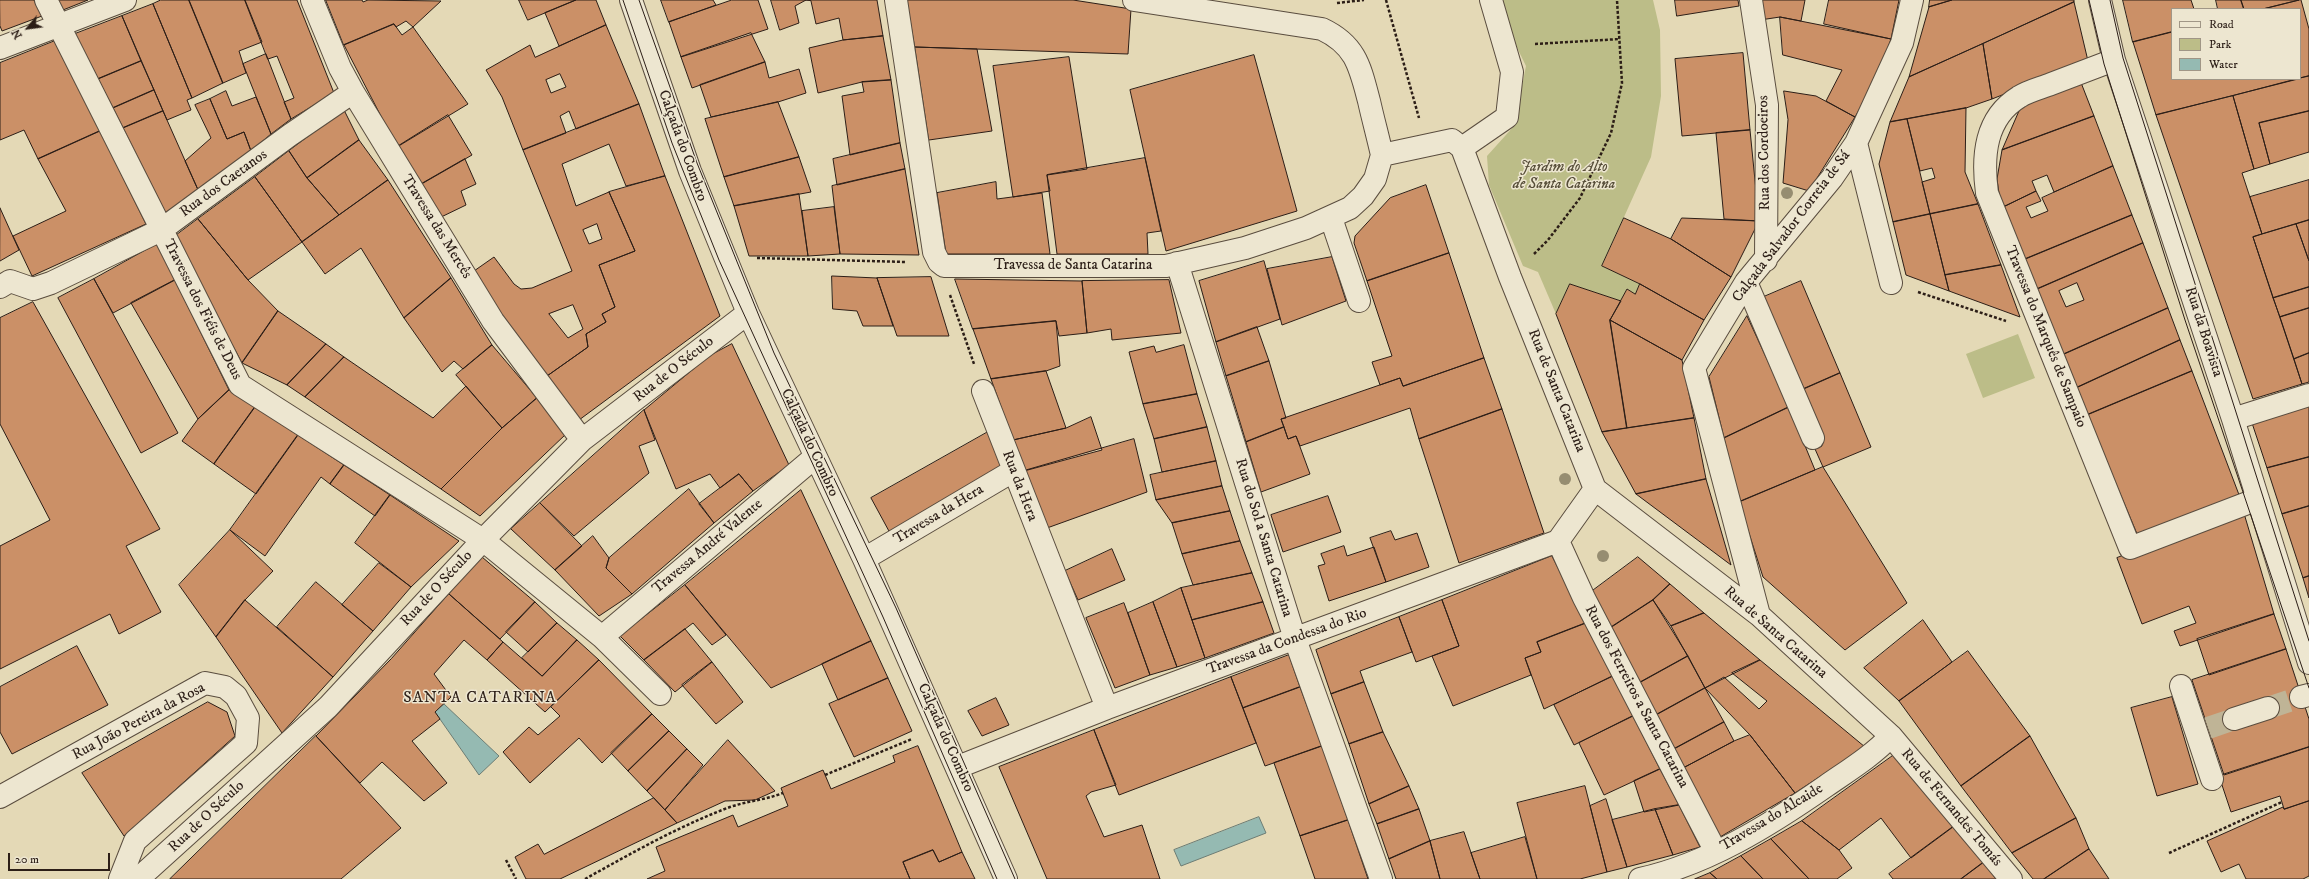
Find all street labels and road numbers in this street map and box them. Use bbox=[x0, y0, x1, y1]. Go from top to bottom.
street label: Calçada do Combro bbox=[654, 88, 710, 204]
street label: Rua dos Cordoeiros bbox=[1755, 95, 1775, 211]
street label: Rua dos Caetanos bbox=[177, 146, 271, 222]
street label: Calçada Salvador Correia de Sá bbox=[1729, 148, 1855, 306]
street label: Travessa das Mercês bbox=[397, 172, 475, 282]
street label: Travessa dos Fiéis de Deus bbox=[159, 237, 245, 383]
street label: Travessa do Marquês de Sampaio bbox=[2000, 244, 2090, 430]
street label: Travessa de Santa Catarina bbox=[994, 257, 1152, 275]
street label: Rua da Boavista bbox=[2180, 285, 2226, 379]
street label: Rua de Santa Catarina bbox=[1523, 327, 1589, 455]
street label: Rua de O Século bbox=[630, 333, 718, 407]
street label: Calçada do Combro bbox=[776, 386, 842, 500]
street label: Rua da Hera bbox=[997, 448, 1041, 524]
street label: Rua do Sol a Santa Catarina bbox=[1230, 457, 1296, 619]
street label: Travessa da Hera bbox=[891, 481, 987, 549]
street label: Travessa André Valente bbox=[649, 496, 767, 598]
street label: Rua de O Século bbox=[397, 547, 477, 631]
street label: Rua de Santa Catarina bbox=[1720, 583, 1830, 683]
street label: Rua dos Ferreiros a Santa Catarina bbox=[1580, 603, 1692, 791]
street label: Travessa da Condessa do Rio bbox=[1205, 605, 1369, 679]
street label: Rua João Pereira da Rosa bbox=[69, 679, 209, 765]
street label: Calçada do Combro bbox=[913, 681, 977, 795]
street label: Rua de Fernandes Tomás bbox=[1897, 746, 2005, 870]
street label: Rua de O Século bbox=[165, 777, 249, 857]
street label: Travessa do Alcaide bbox=[1717, 780, 1827, 856]

